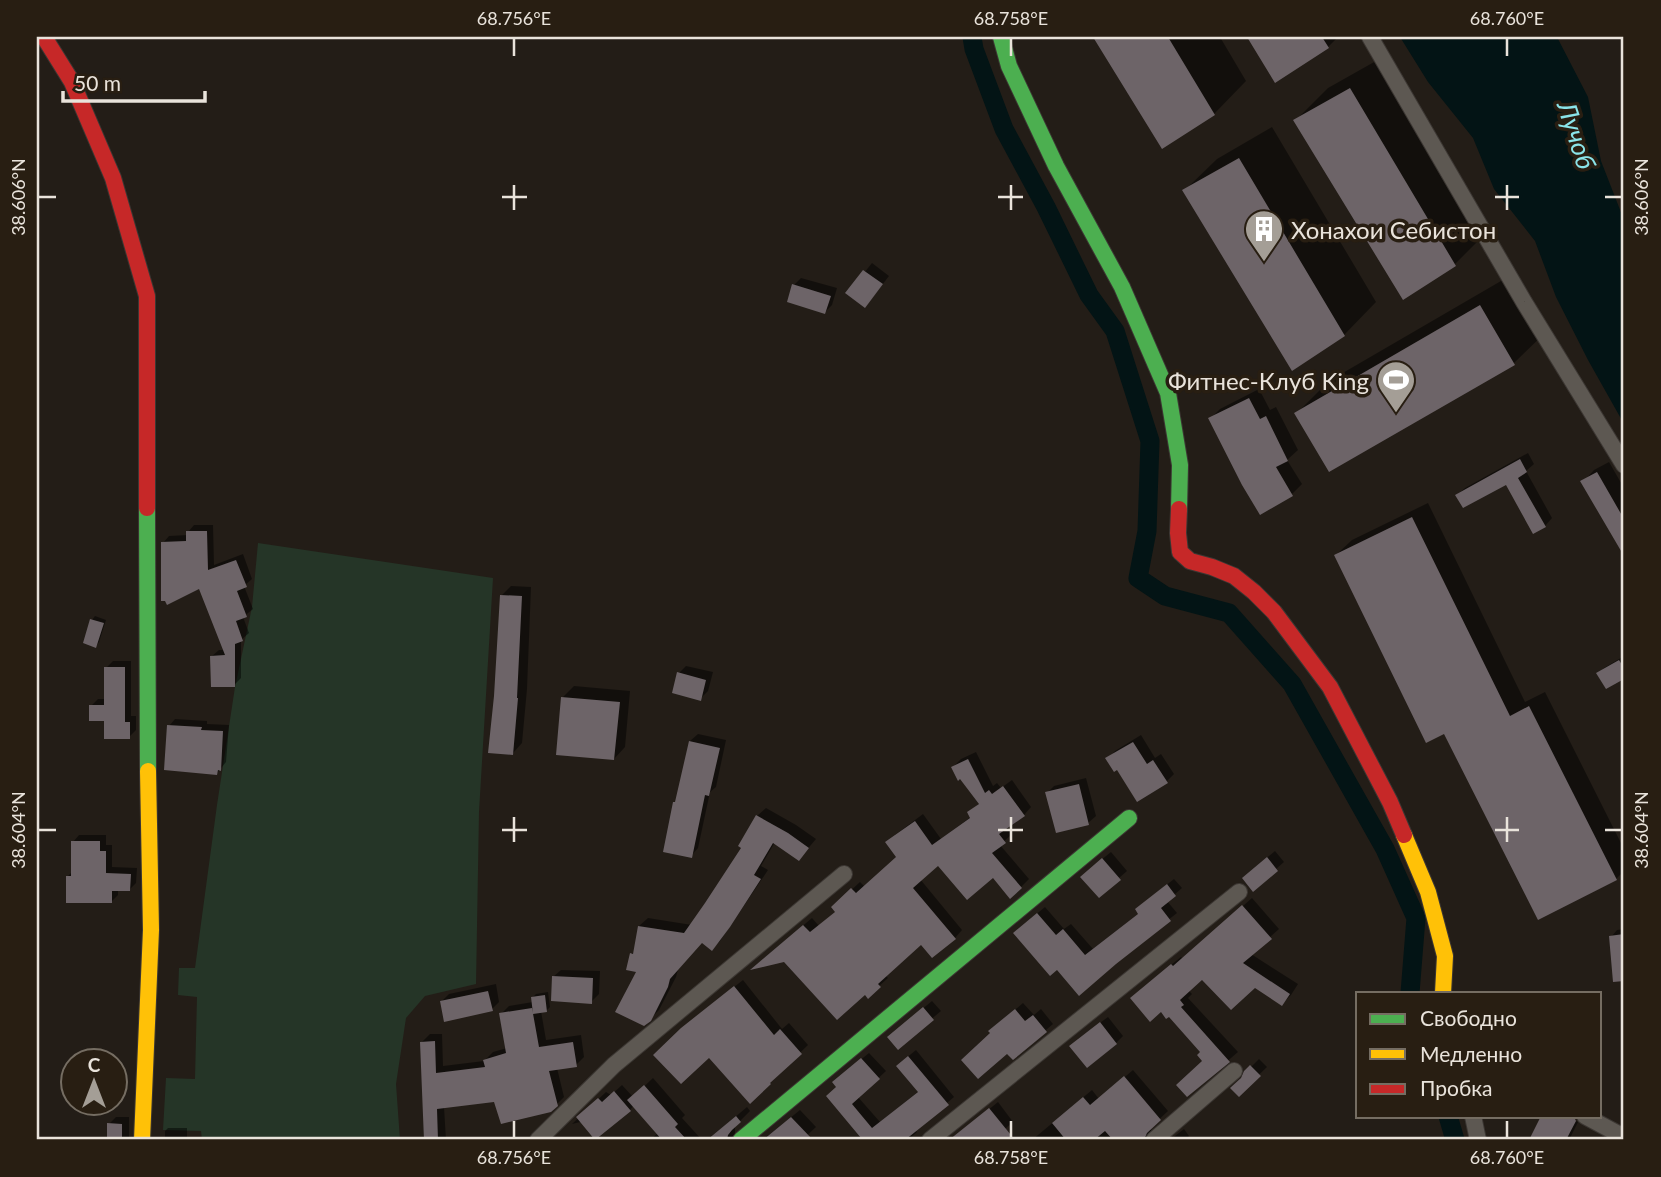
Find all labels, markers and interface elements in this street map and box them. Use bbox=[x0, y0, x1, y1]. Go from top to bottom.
text: 68.756°E bbox=[477, 7, 551, 29]
text: 68.758°E bbox=[974, 7, 1048, 29]
text: 68.760°E bbox=[1470, 7, 1544, 29]
scale bar bbox=[63, 60, 205, 104]
text: 50 m bbox=[74, 70, 121, 95]
water label: Лучоб bbox=[1551, 96, 1603, 173]
text: 38.606°N bbox=[7, 158, 29, 236]
text: 38.606°N bbox=[1630, 158, 1652, 236]
building icon: Хонахои Себистон bbox=[1243, 208, 1285, 263]
place label: Хонахои Себистон bbox=[1291, 215, 1496, 244]
sports icon: Фитнес-Клуб King bbox=[1375, 359, 1417, 414]
place label: Фитнес-Клуб King bbox=[1168, 366, 1369, 395]
text: 38.604°N bbox=[7, 791, 29, 869]
text: 38.604°N bbox=[1630, 791, 1652, 869]
legend bbox=[1356, 992, 1602, 1118]
text: Свободно bbox=[1420, 1005, 1517, 1030]
text: Медленно bbox=[1420, 1041, 1522, 1066]
north arrow bbox=[60, 1048, 130, 1118]
text: С bbox=[88, 1053, 101, 1076]
text: Пробка bbox=[1420, 1075, 1493, 1100]
text: 68.756°E bbox=[477, 1146, 551, 1168]
text: 68.758°E bbox=[974, 1146, 1048, 1168]
text: 68.760°E bbox=[1470, 1146, 1544, 1168]

